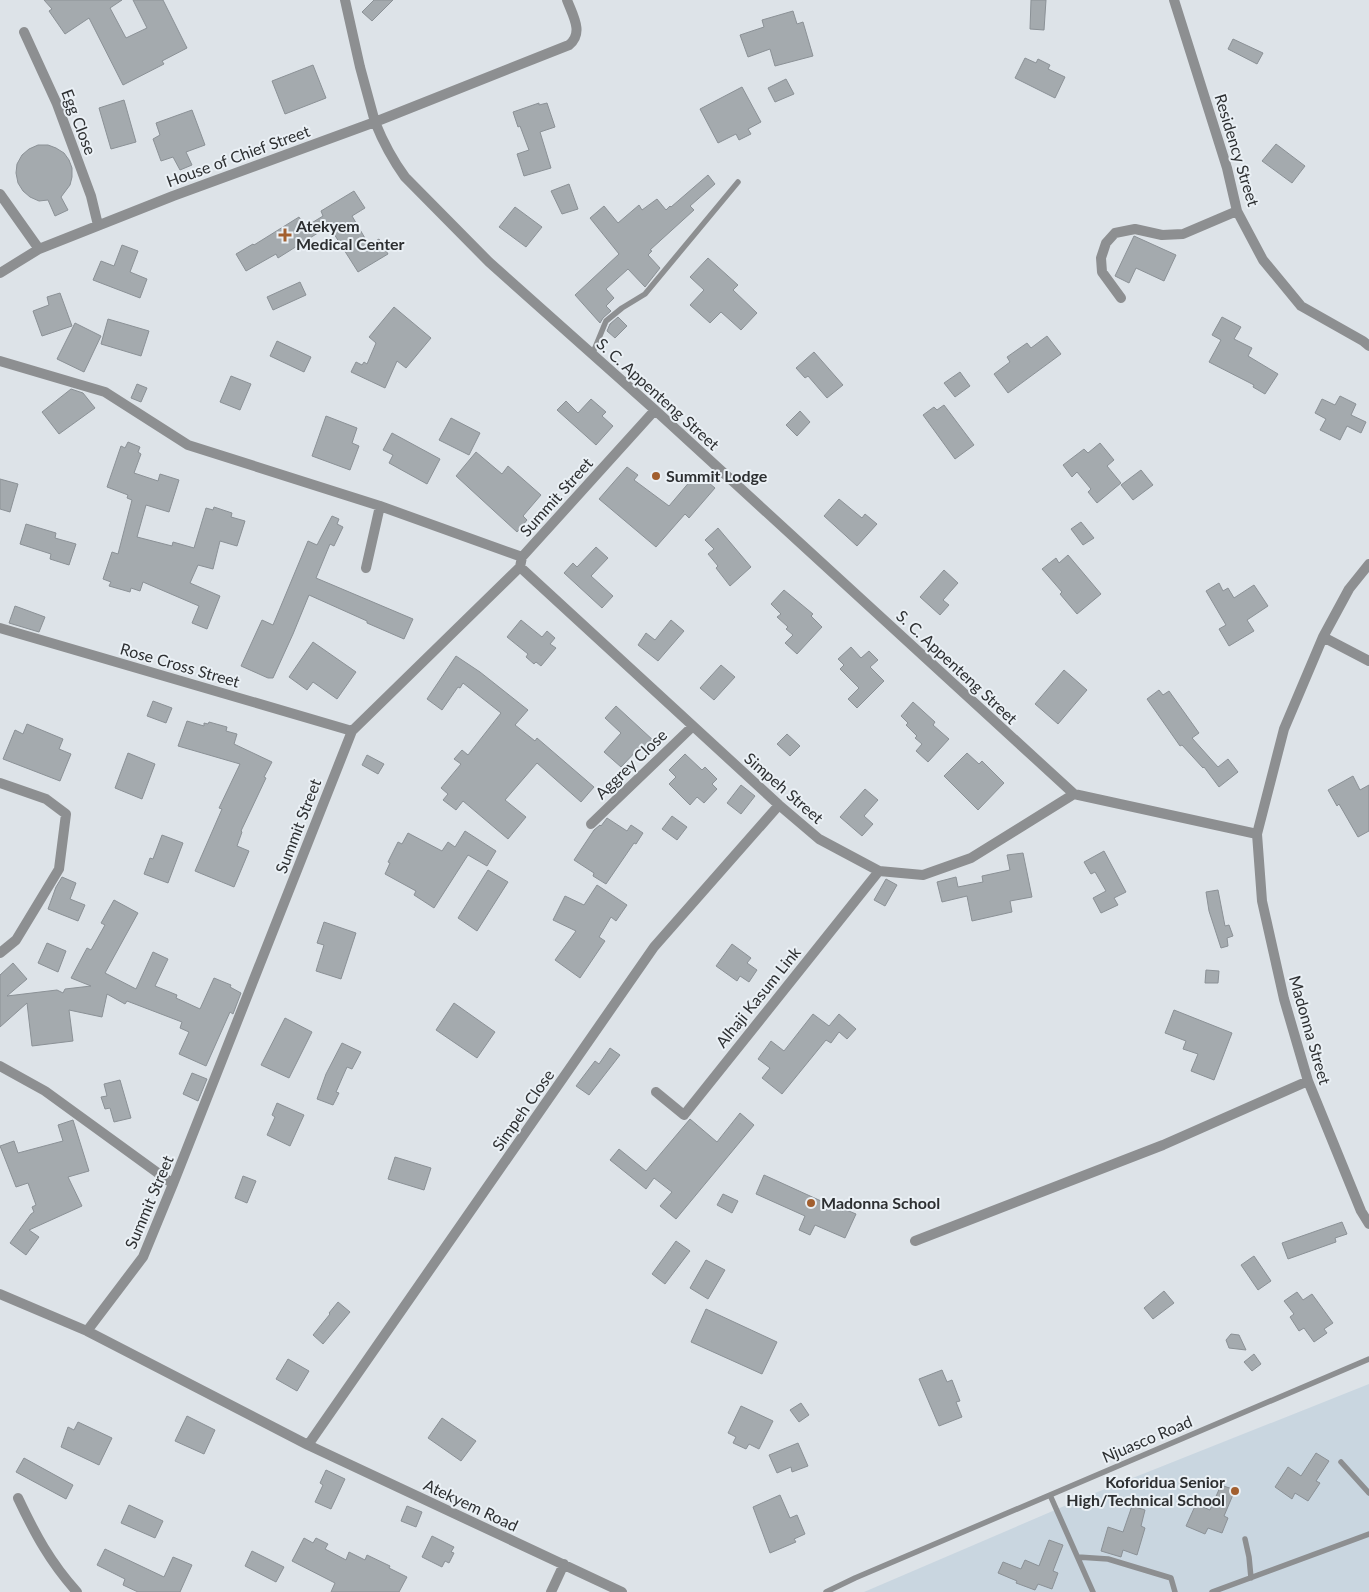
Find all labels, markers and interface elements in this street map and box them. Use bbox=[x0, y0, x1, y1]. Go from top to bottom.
street label: Egg Close bbox=[58, 86, 101, 157]
street label: Residency Street bbox=[1211, 91, 1264, 209]
street label: House of Chief Street bbox=[164, 121, 312, 190]
place label: Atekyem Medical Center bbox=[295, 216, 405, 253]
marker: Atekyem Medical Center bbox=[278, 228, 292, 242]
street label: S. C. Appenteng Street bbox=[593, 334, 724, 454]
street label: Summit Street bbox=[515, 453, 596, 540]
place label: Summit Lodge bbox=[666, 466, 768, 485]
marker: Summit Lodge bbox=[650, 470, 662, 482]
street label: S. C. Appenteng Street bbox=[893, 606, 1022, 728]
street label: Rose Cross Street bbox=[118, 638, 242, 691]
street label: Aggrey Close bbox=[591, 725, 670, 802]
street label: Simpeh Street bbox=[741, 748, 828, 827]
street label: Summit Street bbox=[271, 776, 324, 876]
street label: Alhaji Kasum Link bbox=[711, 942, 805, 1051]
street label: Madonna Street bbox=[1286, 973, 1335, 1087]
street label: Simpeh Close bbox=[488, 1065, 558, 1154]
street label: Summit Street bbox=[120, 1152, 177, 1251]
place label: Madonna School bbox=[821, 1193, 940, 1212]
marker: Madonna School bbox=[805, 1197, 817, 1209]
street label: Njuasco Road bbox=[1099, 1411, 1195, 1466]
place label: Koforidua Senior High/Technical School bbox=[1066, 1472, 1225, 1509]
street label: Atekyem Road bbox=[421, 1474, 521, 1535]
marker: Koforidua Senior High/Technical School bbox=[1229, 1485, 1241, 1497]

